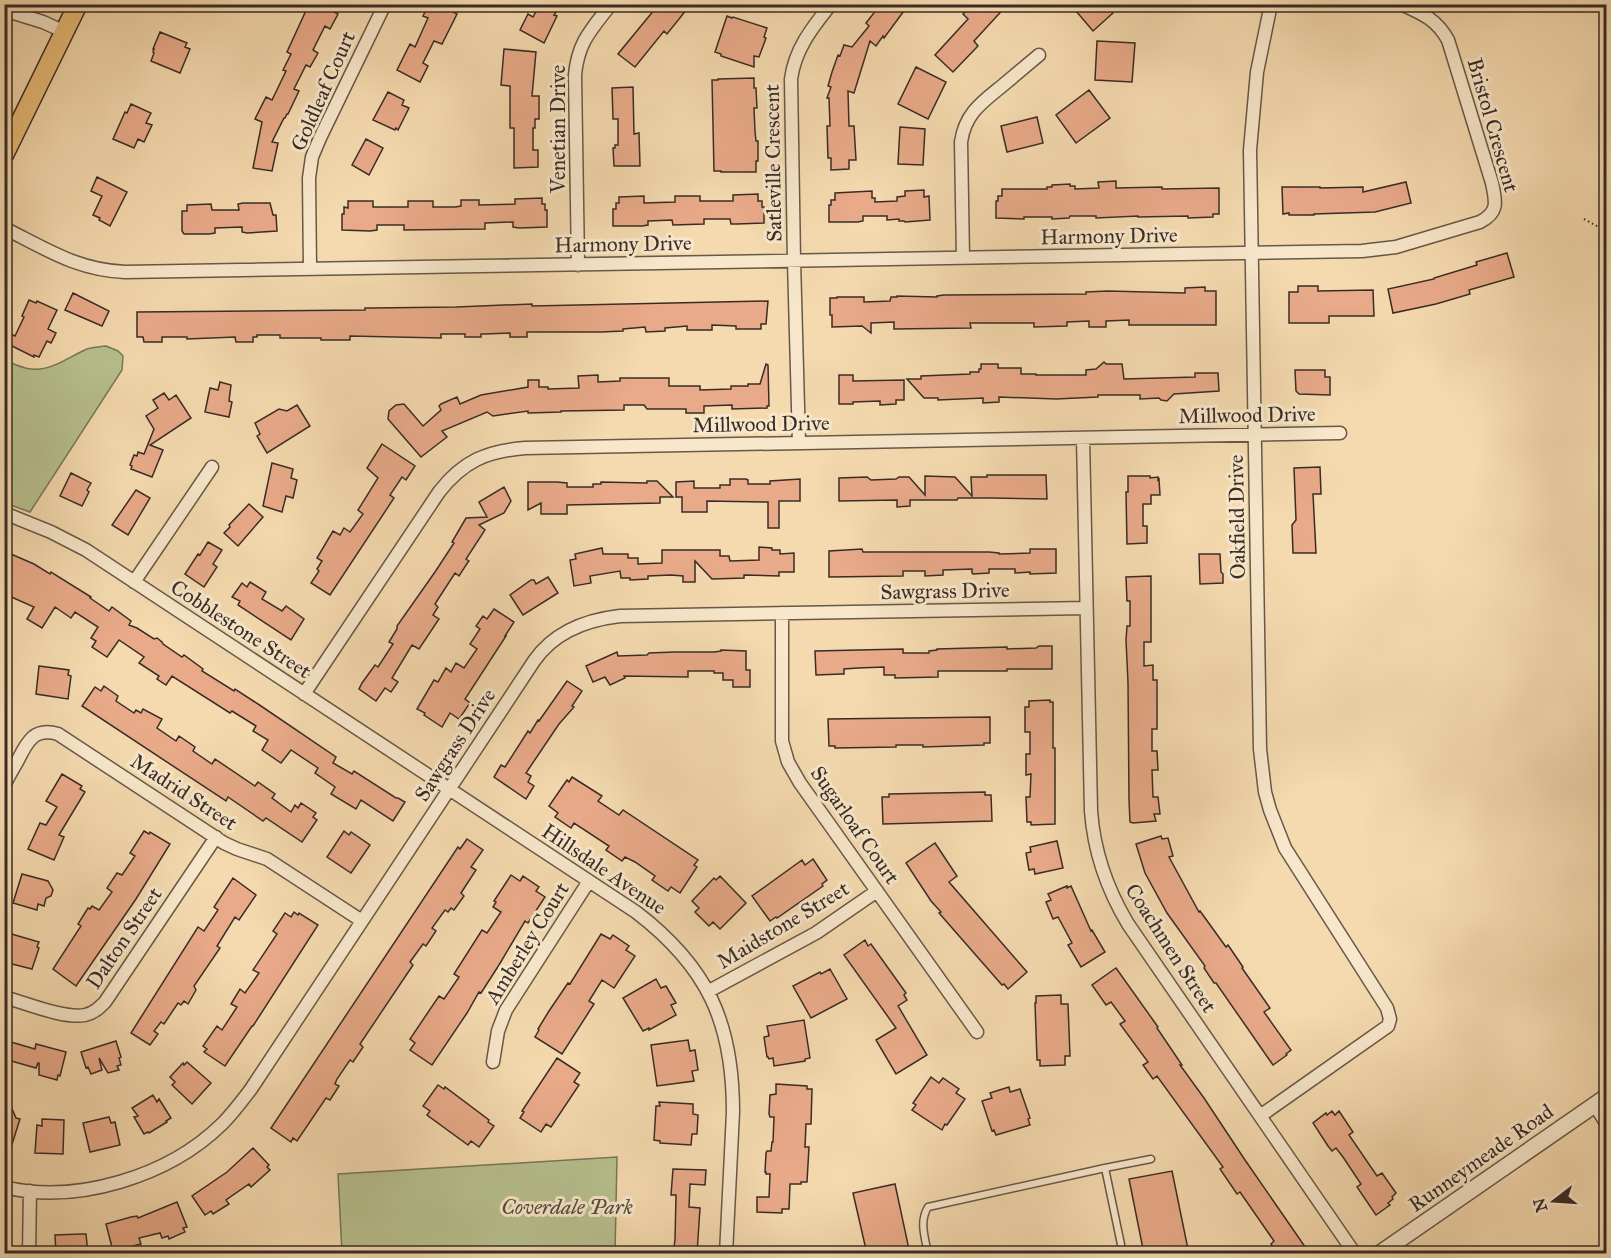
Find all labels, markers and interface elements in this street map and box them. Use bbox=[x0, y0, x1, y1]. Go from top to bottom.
street label: Goldleaf Court bbox=[285, 26, 361, 155]
street label: Bristol Crescent bbox=[1461, 55, 1525, 196]
street label: Venetian Drive bbox=[545, 65, 571, 194]
street label: Satleville Crescent bbox=[759, 83, 787, 242]
street label: Harmony Drive bbox=[1040, 222, 1178, 250]
street label: Harmony Drive bbox=[554, 230, 692, 258]
street label: Millwood Drive bbox=[1178, 401, 1316, 429]
street label: Millwood Drive bbox=[692, 410, 830, 438]
street label: Oakfield Drive bbox=[1223, 454, 1251, 580]
street label: Cobblestone Street bbox=[166, 574, 317, 684]
street label: Sawgrass Drive bbox=[880, 577, 1010, 605]
street label: Sawgrass Drive bbox=[409, 683, 501, 806]
street label: Madrid Street bbox=[126, 748, 243, 836]
street label: Sugarloaf Court bbox=[805, 761, 906, 889]
street label: Hillsdale Avenue bbox=[537, 818, 671, 920]
street label: Maidstone Street bbox=[712, 875, 854, 975]
street label: Amberley Court bbox=[479, 877, 575, 1009]
street label: Coachmen Street bbox=[1120, 879, 1223, 1018]
street label: Dalton Street bbox=[80, 882, 168, 994]
street label: Runneymeade Road bbox=[1404, 1098, 1559, 1218]
north arrow bbox=[1524, 1171, 1584, 1231]
park label: Coverdale Park bbox=[501, 1194, 633, 1220]
text: N bbox=[1529, 1196, 1551, 1215]

